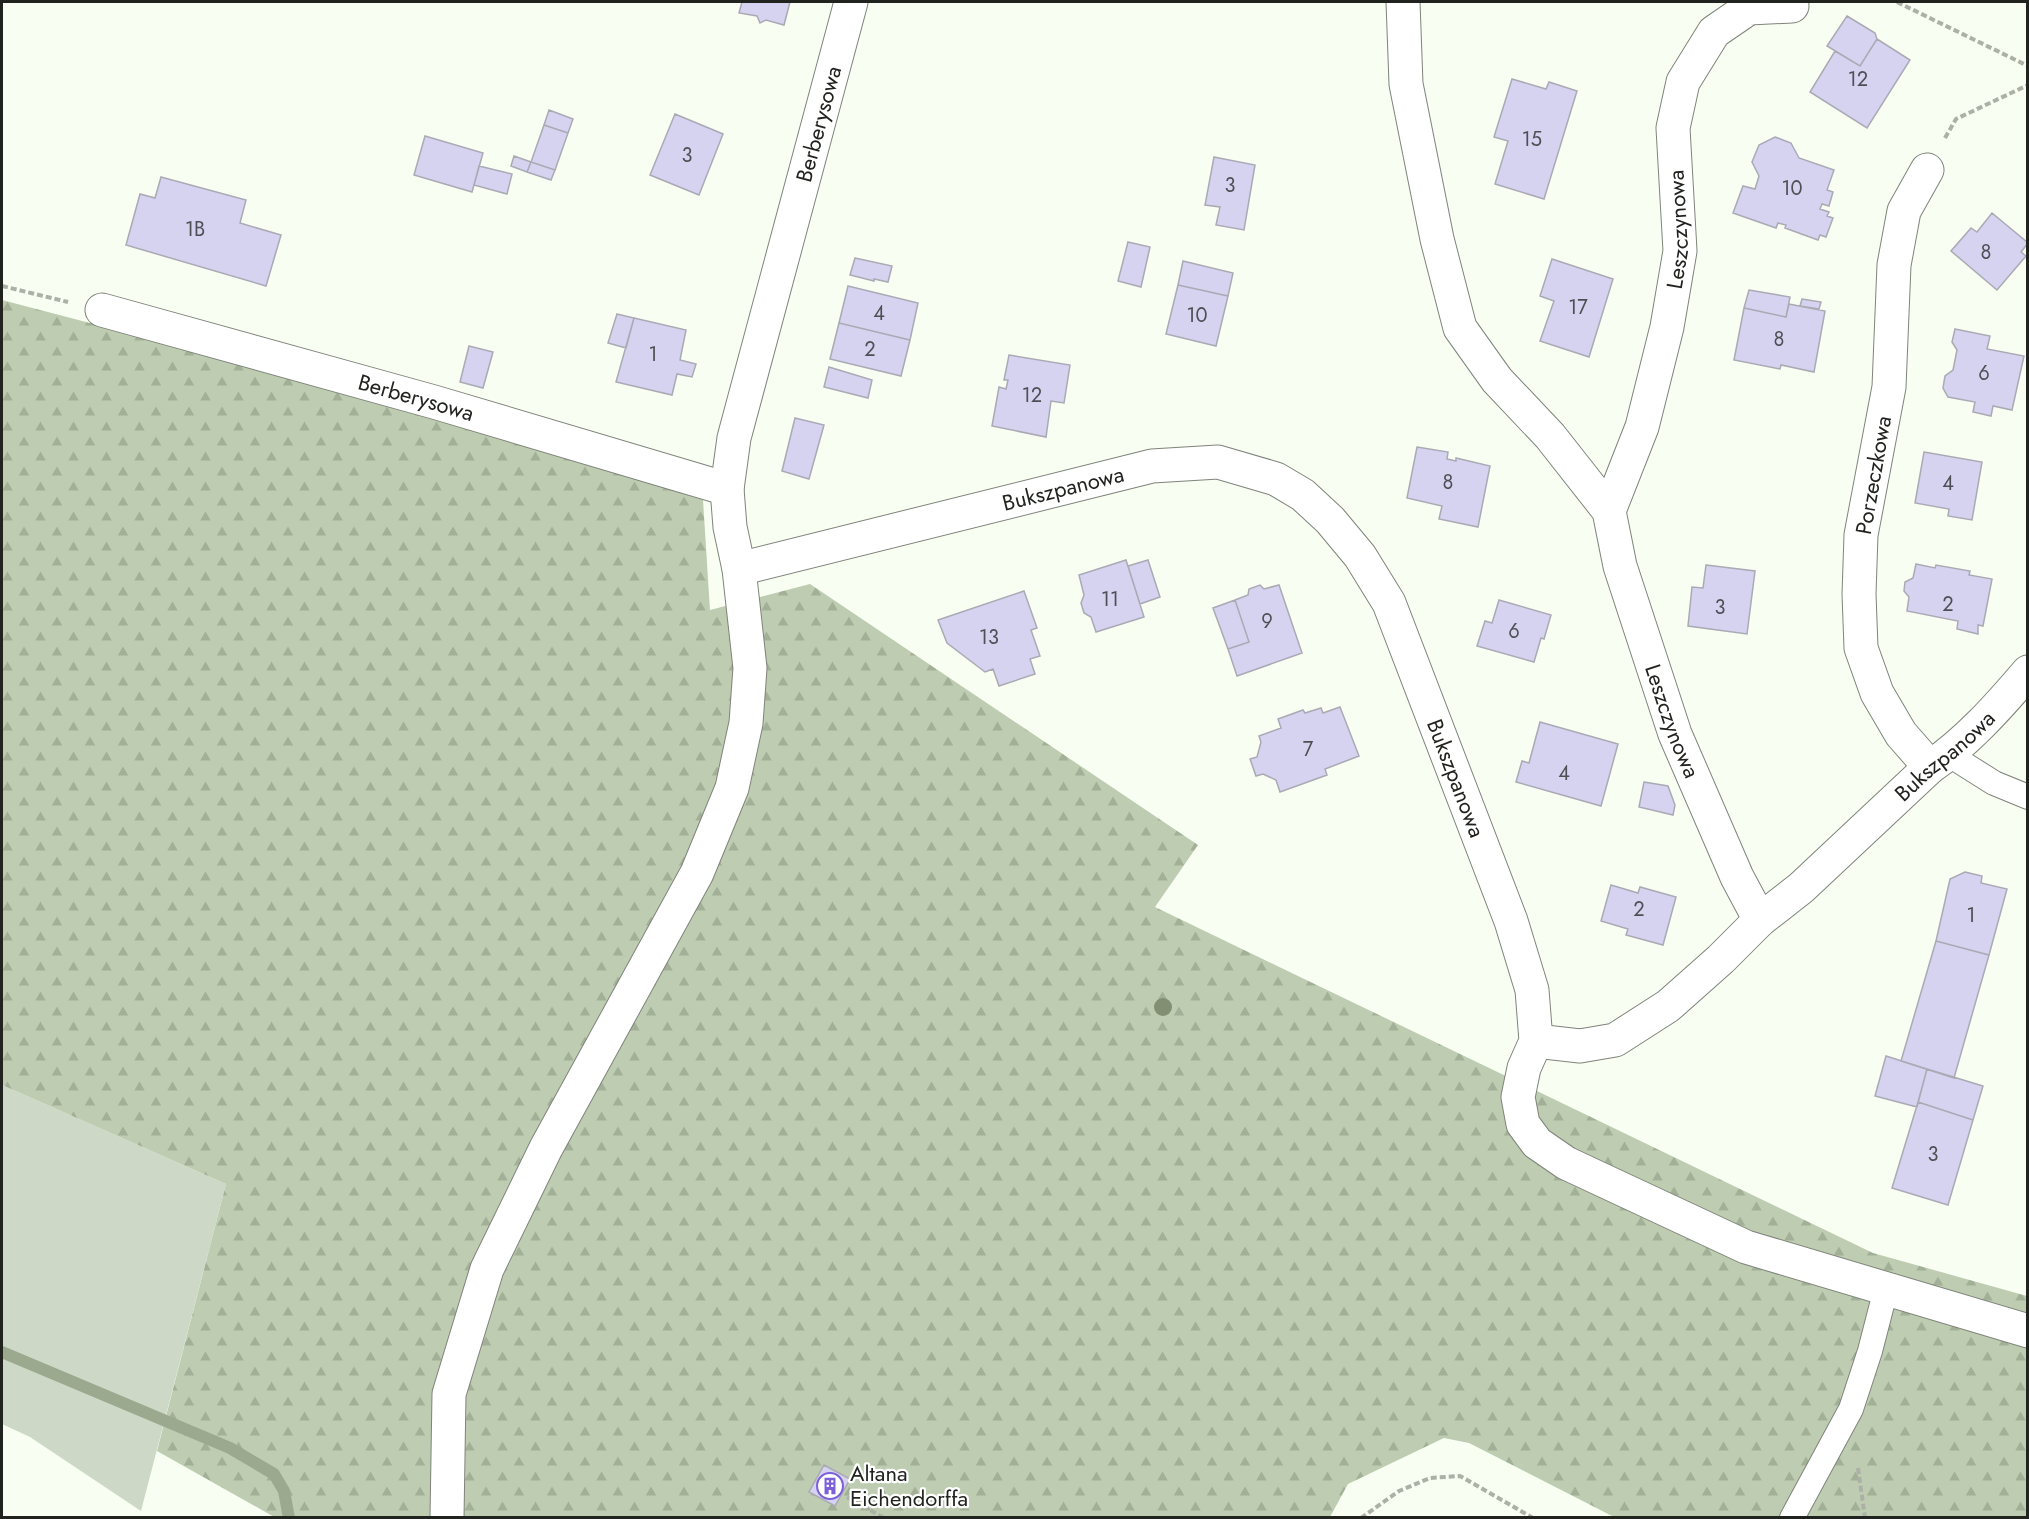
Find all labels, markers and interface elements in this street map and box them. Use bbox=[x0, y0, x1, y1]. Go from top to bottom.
street label: Berberysowa bbox=[787, 62, 849, 186]
house number: 12 bbox=[1848, 65, 1868, 94]
house number: 15 bbox=[1522, 125, 1542, 154]
house number: 3 bbox=[682, 141, 693, 170]
street label: Leszczynowa bbox=[1658, 169, 1696, 291]
house number: 3 bbox=[1225, 171, 1236, 200]
house number: 10 bbox=[1782, 174, 1803, 203]
house number: 1B bbox=[185, 215, 205, 244]
house number: 8 bbox=[1981, 238, 1991, 267]
house number: 17 bbox=[1568, 293, 1588, 322]
house number: 4 bbox=[873, 299, 885, 328]
house number: 10 bbox=[1187, 301, 1208, 330]
house number: 8 bbox=[1774, 325, 1784, 354]
house number: 2 bbox=[864, 335, 876, 364]
house number: 1 bbox=[649, 340, 658, 369]
house number: 6 bbox=[1978, 359, 1990, 388]
street label: Berberysowa bbox=[355, 366, 478, 429]
house number: 12 bbox=[1022, 381, 1042, 410]
street label: Porzeczkowa bbox=[1847, 413, 1899, 537]
street label: Bukszpanowa bbox=[999, 458, 1127, 519]
house number: 8 bbox=[1443, 468, 1453, 497]
house number: 4 bbox=[1942, 469, 1954, 498]
house number: 11 bbox=[1101, 585, 1119, 614]
house number: 2 bbox=[1942, 590, 1954, 619]
house number: 3 bbox=[1715, 593, 1726, 622]
house number: 9 bbox=[1261, 607, 1273, 636]
house number: 6 bbox=[1508, 617, 1520, 646]
house number: 13 bbox=[979, 623, 999, 652]
street label: Leszczynowa bbox=[1637, 660, 1708, 783]
street label: Bukszpanowa bbox=[1887, 703, 2002, 809]
street label: Bukszpanowa bbox=[1419, 714, 1493, 842]
house number: 7 bbox=[1303, 735, 1314, 764]
house number: 4 bbox=[1558, 759, 1570, 788]
house number: 2 bbox=[1633, 895, 1645, 924]
house number: 1 bbox=[1967, 901, 1976, 930]
house number: 3 bbox=[1928, 1140, 1939, 1169]
place label: Altana Eichendorffa bbox=[850, 1457, 968, 1514]
building icon: Altana Eichendorffa bbox=[815, 1471, 845, 1501]

